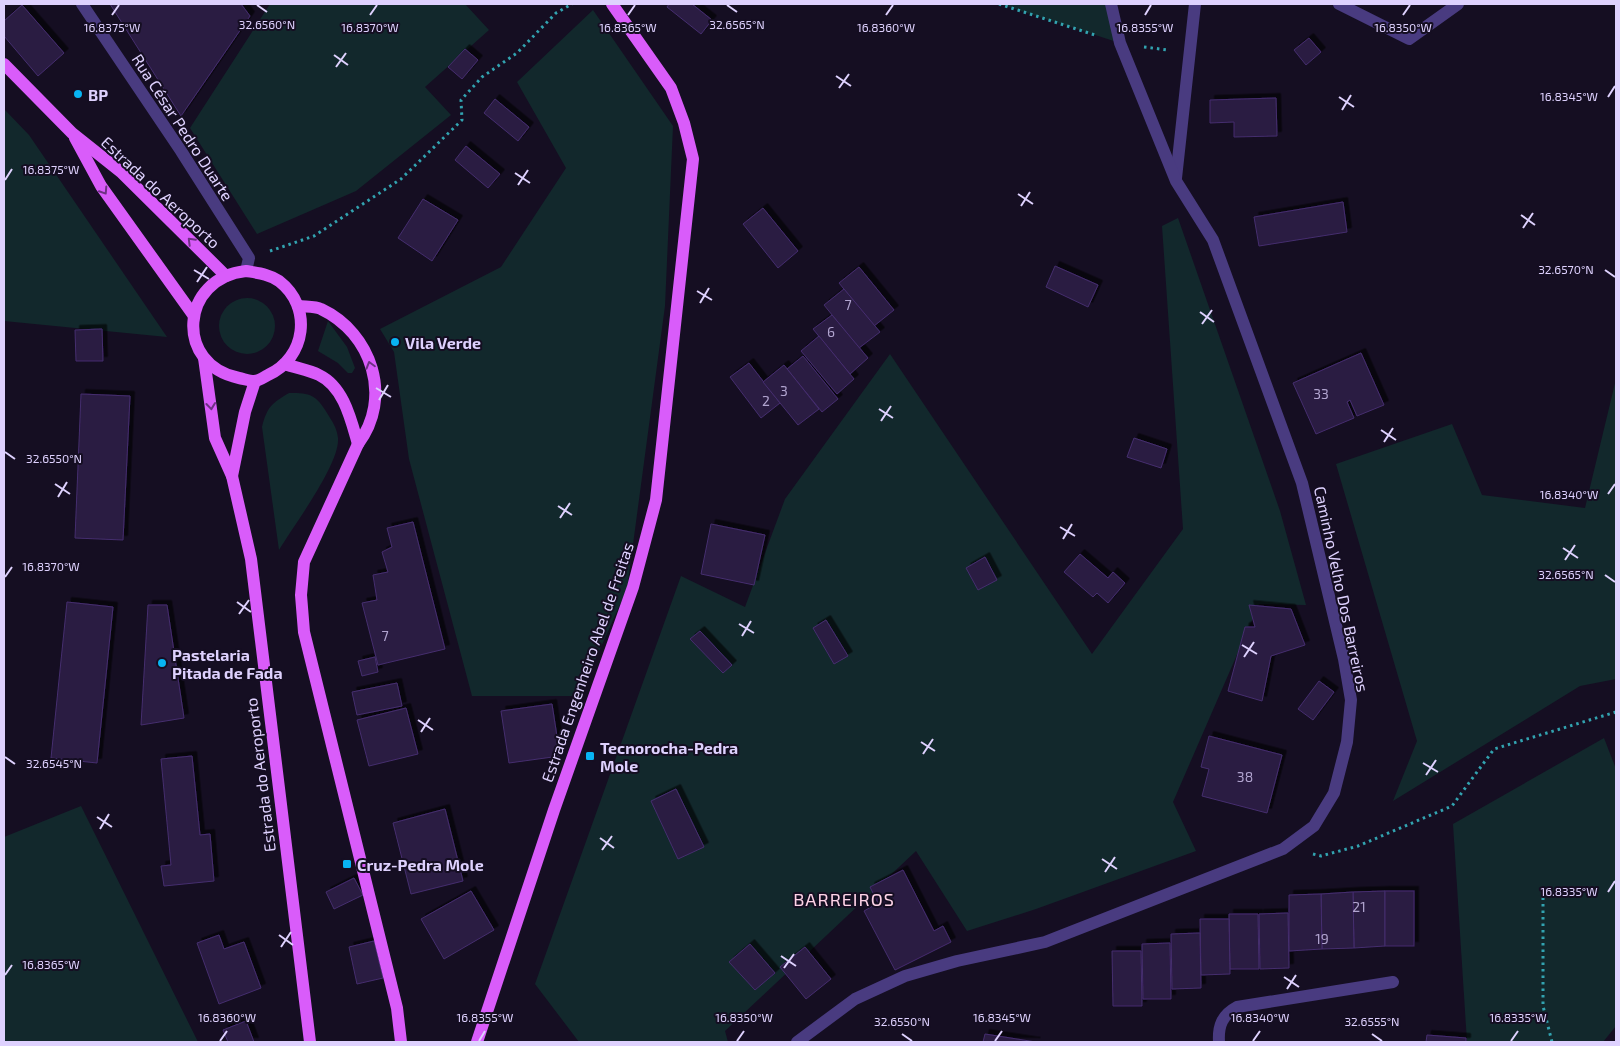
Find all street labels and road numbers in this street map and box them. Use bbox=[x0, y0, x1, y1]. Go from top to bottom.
street label: Rua César Pedro Duarte bbox=[128, 50, 238, 204]
street label: Estrada do Aeroporto bbox=[98, 132, 224, 252]
street label: Caminho Velho Dos Barreiros bbox=[1311, 484, 1373, 694]
street label: Estrada Engenheiro Abel de Freitas bbox=[537, 540, 637, 784]
street label: Estrada do Aeroporto bbox=[241, 697, 279, 853]

